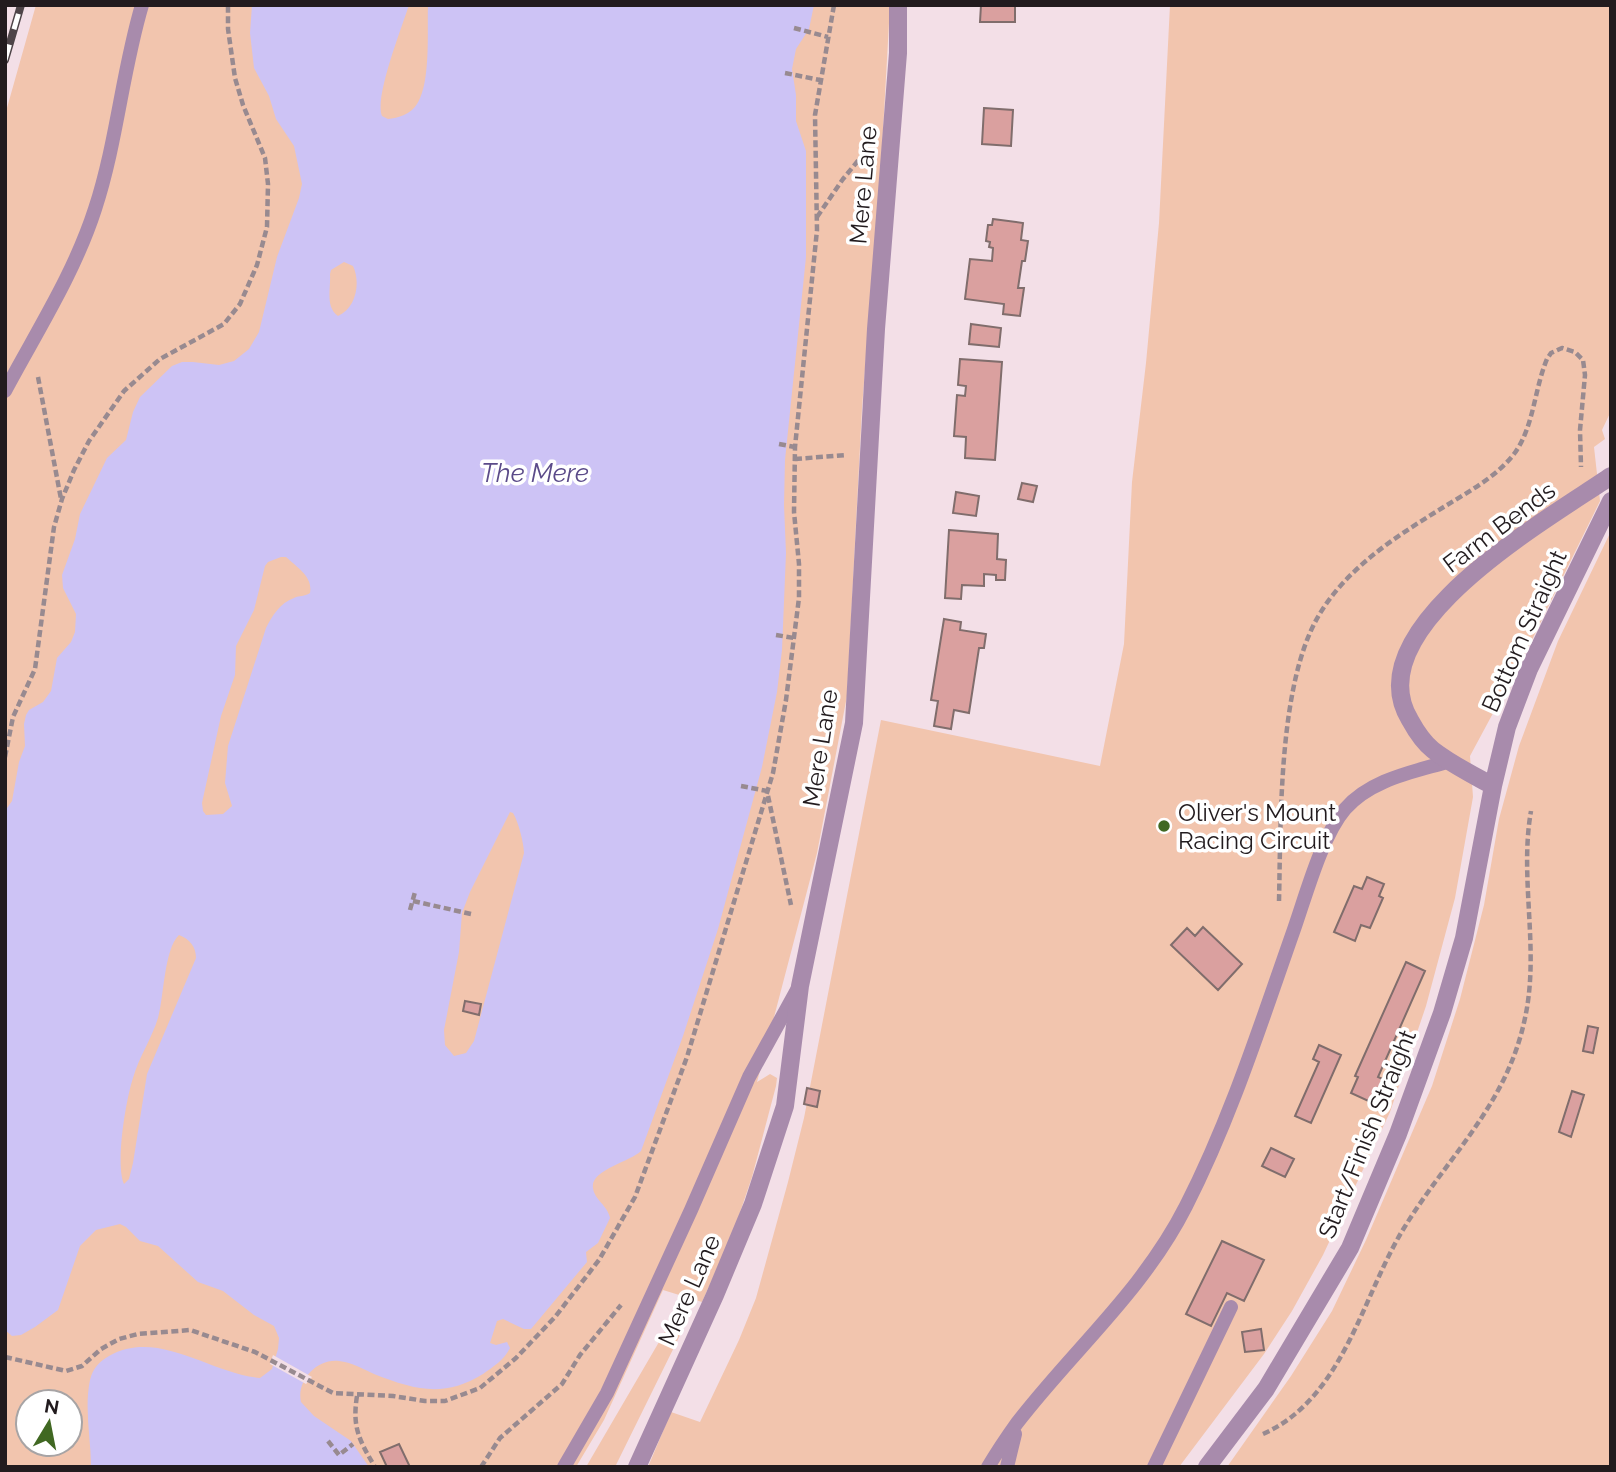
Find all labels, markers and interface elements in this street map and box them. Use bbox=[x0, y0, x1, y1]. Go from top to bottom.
street label: Mere Lane bbox=[843, 125, 883, 245]
water label: The Mere bbox=[481, 458, 589, 488]
street label: Farm Bends bbox=[1437, 475, 1561, 579]
street label: Bottom Straight bbox=[1475, 546, 1573, 716]
street label: Mere Lane bbox=[796, 687, 844, 809]
place label: Oliver's Mount Racing Circuit bbox=[1178, 798, 1336, 855]
marker: Oliver's Mount Racing Circuit bbox=[1156, 818, 1172, 834]
street label: Start/Finish Straight bbox=[1312, 1025, 1422, 1243]
street label: Mere Lane bbox=[652, 1230, 726, 1350]
north arrow bbox=[14, 1388, 84, 1458]
text: N bbox=[43, 1394, 61, 1418]

